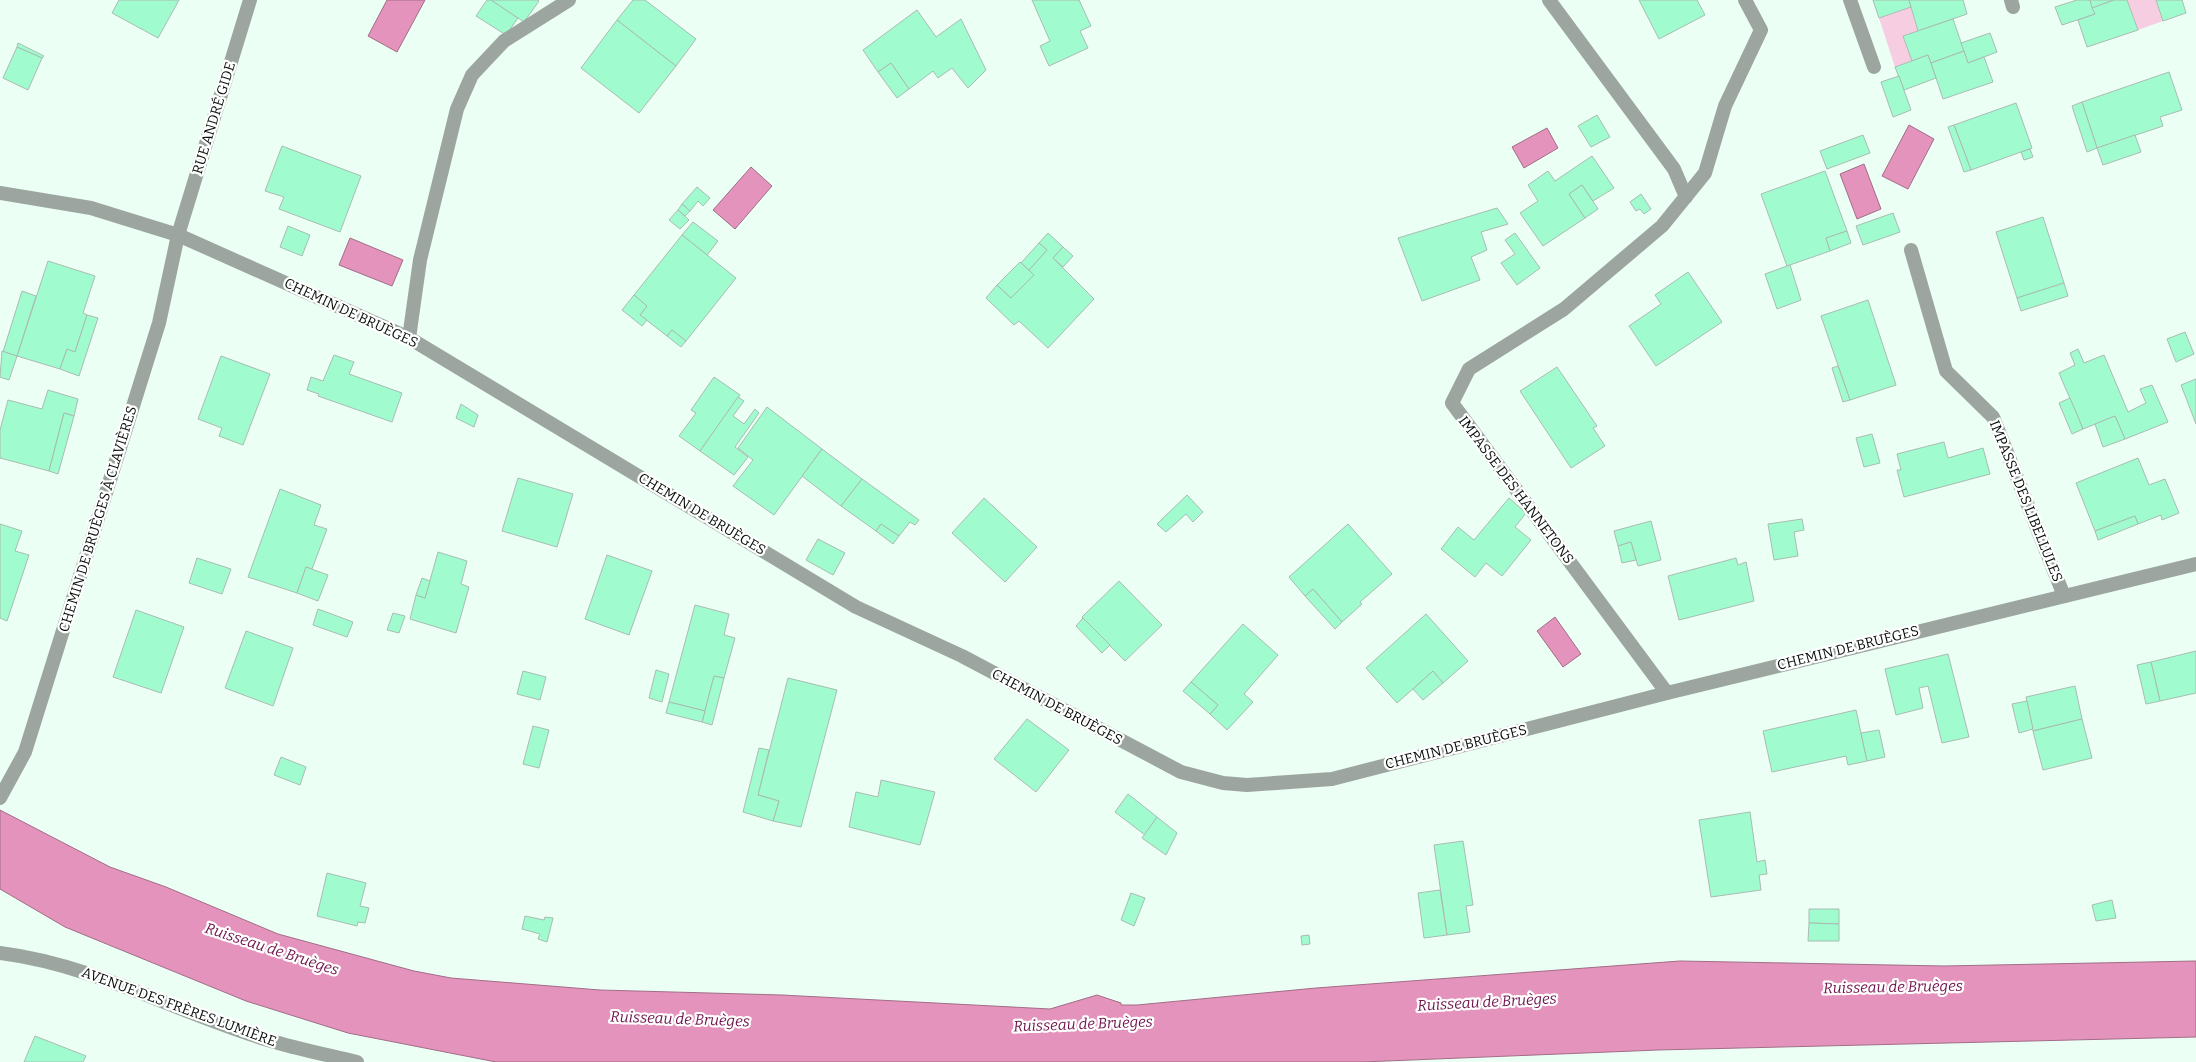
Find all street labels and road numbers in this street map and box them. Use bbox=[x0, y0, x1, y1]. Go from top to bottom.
street label: RUE ANDRÉ GIDE bbox=[188, 60, 239, 176]
street label: CHEMIN DE BRUÈGES bbox=[281, 274, 421, 351]
street label: CHEMIN DE BRUÈGES À CLAVIÈRES bbox=[54, 404, 141, 634]
street label: IMPASSE DES HANNETONS bbox=[1455, 413, 1577, 567]
street label: IMPASSE DES LIBELLULES bbox=[1986, 418, 2066, 584]
street label: CHEMIN DE BRUÈGES bbox=[635, 468, 769, 559]
street label: CHEMIN DE BRUÈGES bbox=[1775, 621, 1921, 674]
street label: CHEMIN DE BRUÈGES bbox=[989, 664, 1126, 749]
street label: CHEMIN DE BRUÈGES bbox=[1383, 720, 1529, 773]
street label: AVENUE DES FRÈRES LUMIÈRE bbox=[79, 963, 279, 1050]

